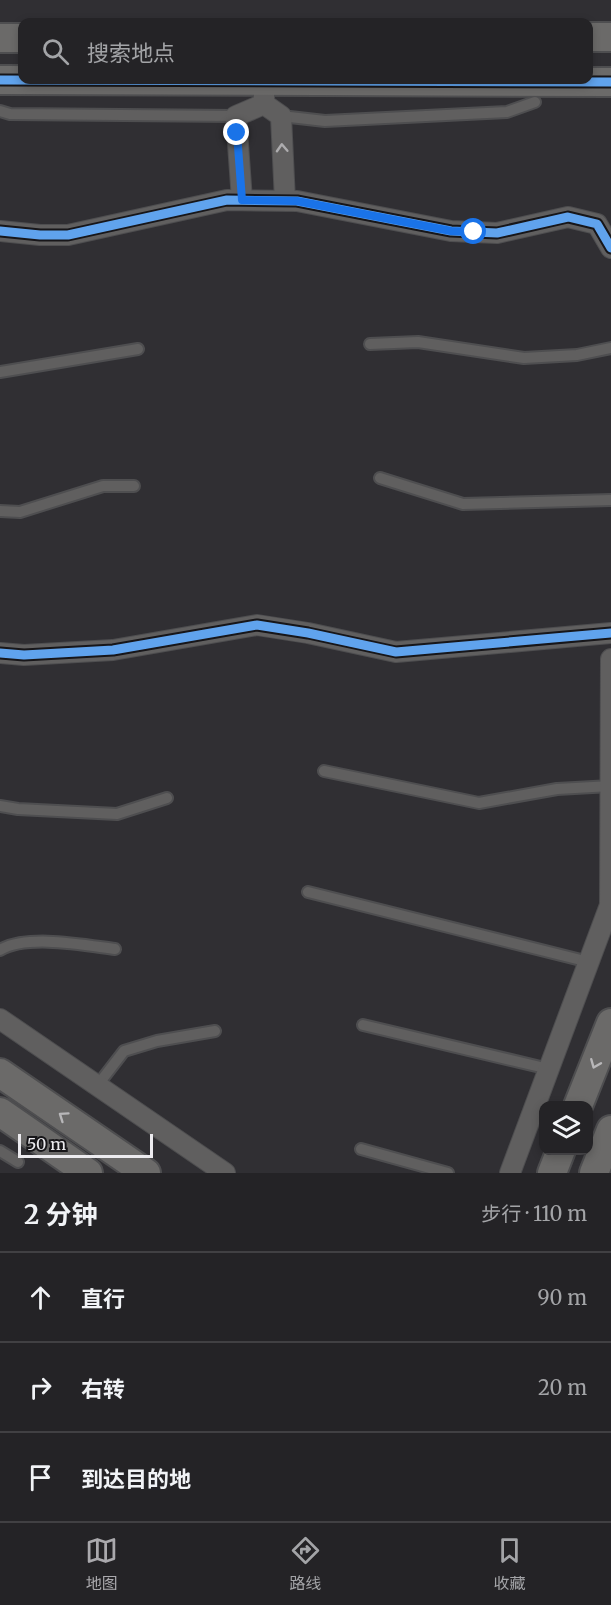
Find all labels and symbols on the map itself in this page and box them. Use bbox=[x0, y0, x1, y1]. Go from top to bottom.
route end bbox=[223, 119, 249, 145]
one-way arrow bbox=[276, 144, 289, 153]
route start bbox=[460, 218, 486, 244]
one-way arrow bbox=[590, 1058, 602, 1069]
one-way arrow bbox=[59, 1112, 70, 1123]
scale bar bbox=[18, 1131, 153, 1158]

